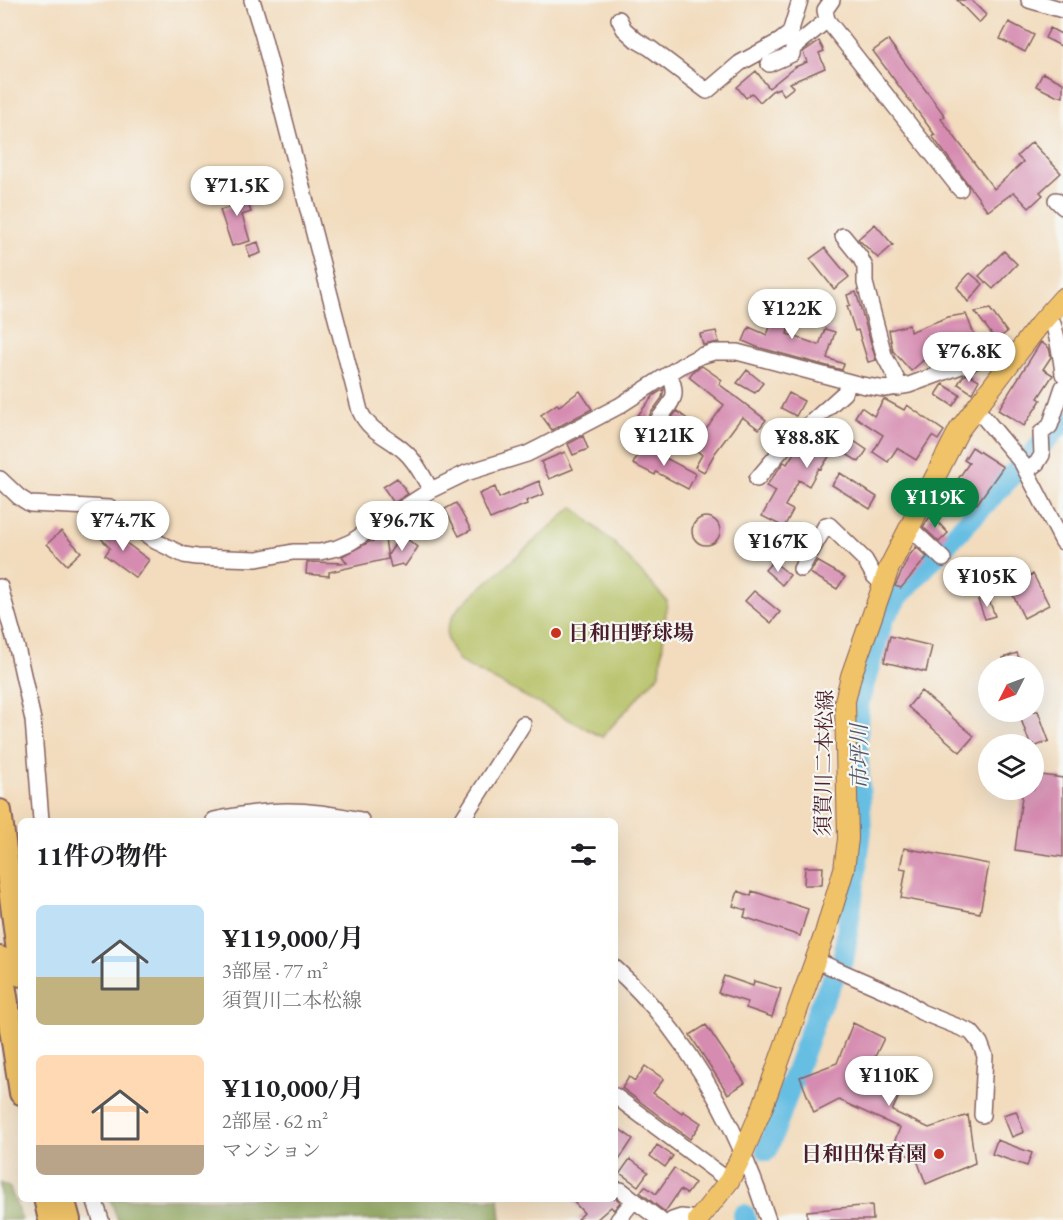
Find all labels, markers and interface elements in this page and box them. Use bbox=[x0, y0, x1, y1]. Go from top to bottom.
pin: ¥71.5K bbox=[188, 166, 286, 217]
text: ¥71.5K bbox=[205, 172, 270, 198]
pin: ¥122K bbox=[750, 289, 834, 340]
text: ¥122K bbox=[762, 295, 822, 321]
pin: ¥76.8K bbox=[920, 332, 1018, 383]
text: ¥76.8K bbox=[937, 338, 1002, 364]
pin: ¥121K bbox=[622, 416, 706, 467]
pin: ¥88.8K bbox=[758, 418, 856, 469]
text: ¥121K bbox=[634, 422, 694, 448]
text: ¥88.8K bbox=[775, 424, 840, 450]
pin: ¥119K bbox=[893, 478, 977, 529]
text: ¥119K bbox=[905, 484, 965, 510]
pin: ¥74.7K bbox=[74, 501, 172, 552]
pin: ¥96.7K bbox=[353, 501, 451, 552]
text: ¥74.7K bbox=[91, 507, 156, 533]
text: ¥96.7K bbox=[370, 507, 435, 533]
pin: ¥167K bbox=[736, 522, 820, 573]
text: ¥167K bbox=[748, 528, 808, 554]
pin: ¥105K bbox=[945, 557, 1029, 608]
text: ¥105K bbox=[957, 563, 1017, 589]
place label: 日和田野球場 bbox=[568, 619, 694, 646]
marker: 日和田野球場 bbox=[549, 626, 563, 640]
north arrow bbox=[978, 656, 1044, 722]
map controls bbox=[978, 656, 1044, 800]
street label: 須賀川二本松線 bbox=[809, 689, 838, 837]
water label: 市坪川 bbox=[844, 722, 875, 790]
button: layers bbox=[978, 734, 1044, 800]
icon: filters bbox=[567, 838, 600, 871]
text: 11件の物件 bbox=[36, 839, 168, 873]
text: ¥119,000/月 bbox=[222, 921, 364, 955]
icon: home bbox=[84, 929, 156, 1001]
text: 3部屋 · 77 m² bbox=[222, 958, 328, 984]
text: 須賀川二本松線 bbox=[222, 987, 362, 1013]
pin: ¥110K bbox=[847, 1056, 931, 1107]
text: ¥110K bbox=[859, 1062, 919, 1088]
text: ¥110,000/月 bbox=[222, 1071, 364, 1105]
icon: home bbox=[84, 1079, 156, 1151]
text: 2部屋 · 62 m² bbox=[222, 1108, 328, 1134]
text: マンション bbox=[222, 1137, 321, 1163]
place label: 日和田保育園 bbox=[801, 1140, 927, 1167]
marker: 日和田保育園 bbox=[932, 1147, 946, 1161]

